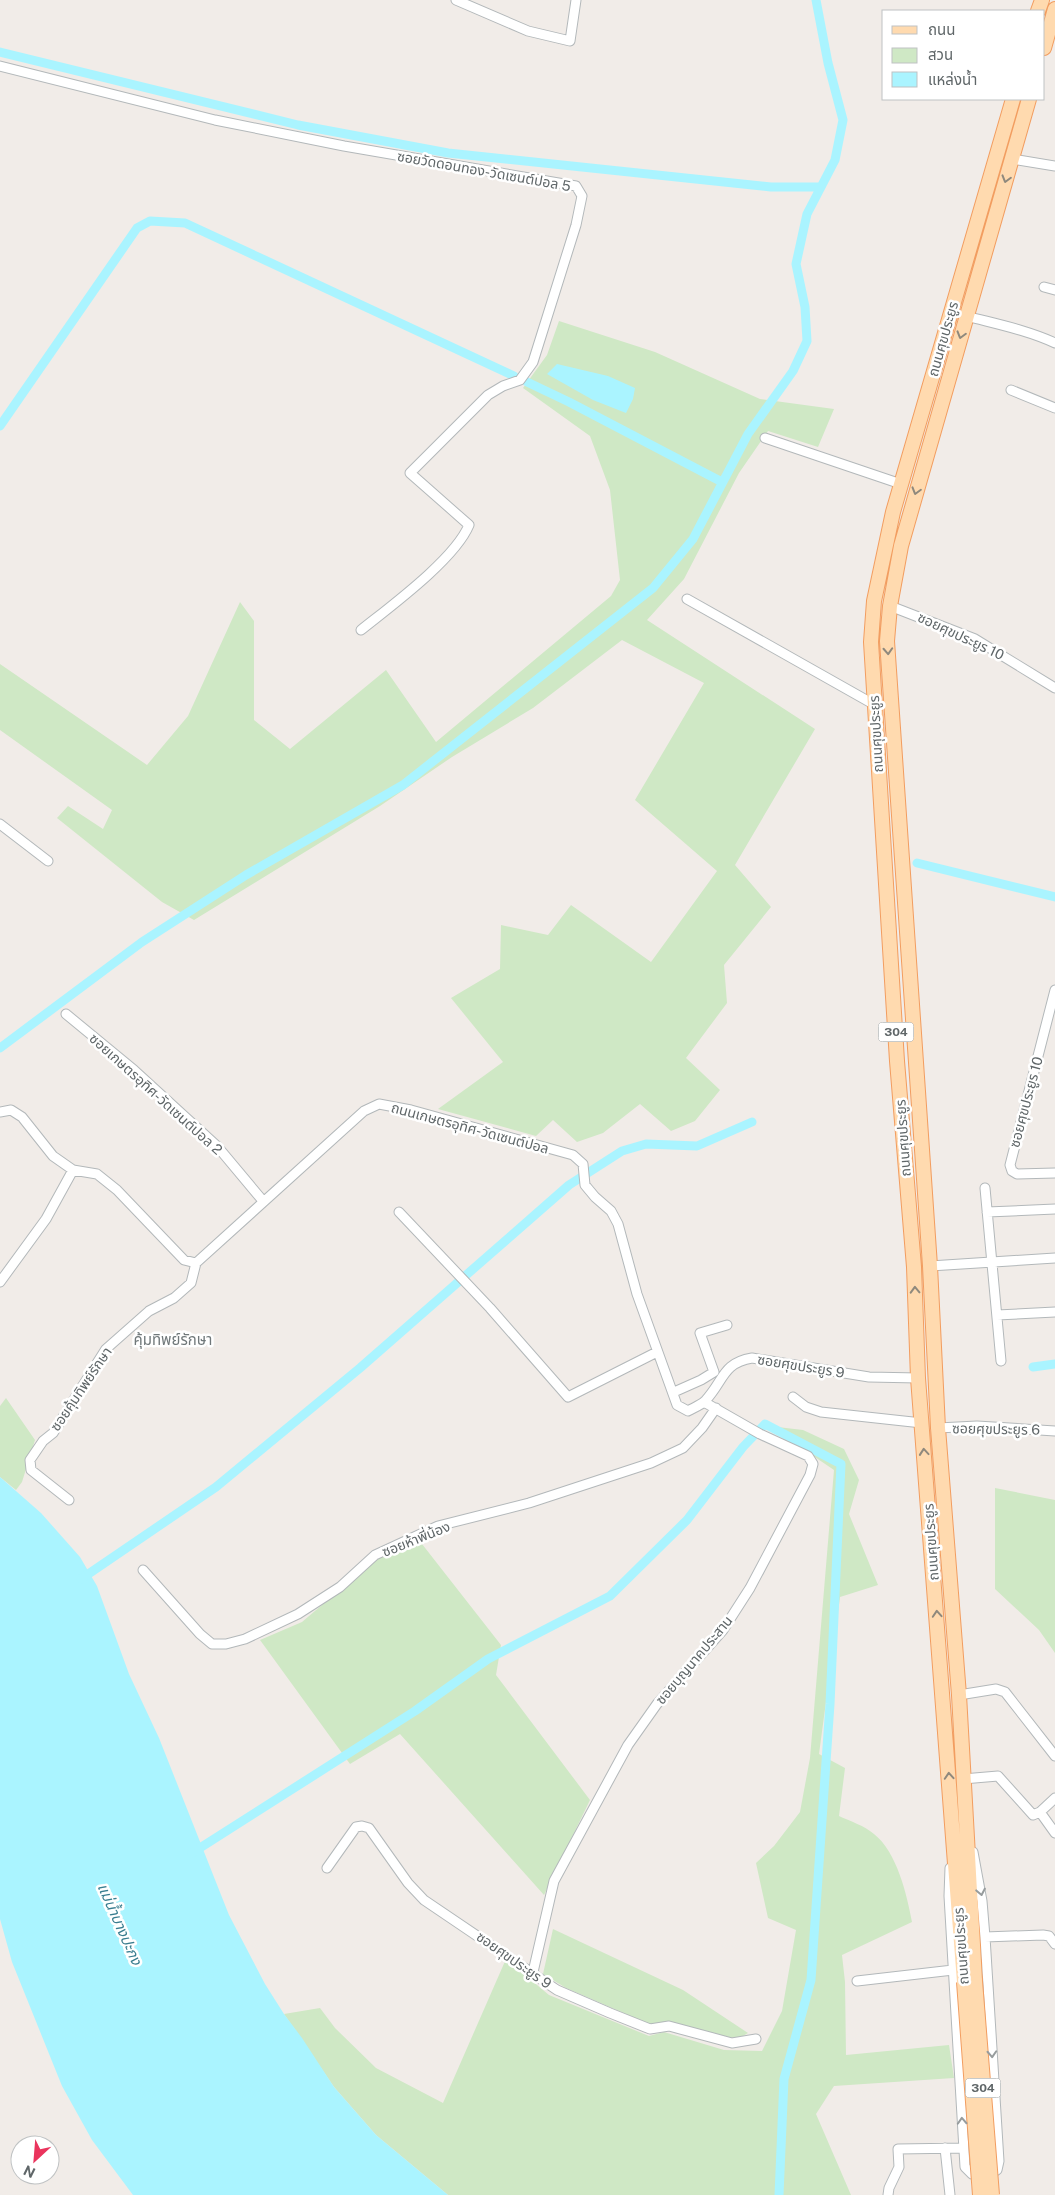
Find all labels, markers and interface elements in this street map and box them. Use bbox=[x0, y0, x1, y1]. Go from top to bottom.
legend bbox=[882, 10, 1045, 100]
text: ถนน bbox=[928, 21, 955, 38]
text: สวน bbox=[928, 46, 953, 63]
text: แหล่งน้ำ bbox=[928, 69, 977, 88]
street label: ซอยวัดดอนทอง-วัดเซนต์ปอล 5 bbox=[396, 148, 572, 194]
one-way arrow bbox=[1002, 175, 1012, 183]
street label: ถนนศุขประยูร bbox=[925, 300, 962, 379]
one-way arrow bbox=[956, 331, 966, 339]
one-way arrow bbox=[911, 487, 921, 495]
street label: ซอยศุขประยูร 10 bbox=[915, 609, 1007, 664]
one-way arrow bbox=[883, 647, 894, 655]
street label: ถนนศุขประยูร bbox=[866, 695, 887, 773]
road number: 304 bbox=[878, 1022, 914, 1042]
street label: ซอยเกษตรอุทิศ-วัดเซนต์ปอล 2 bbox=[86, 1030, 226, 1159]
street label: ซอยศุขประยูร 10 bbox=[1006, 1055, 1047, 1149]
street label: ถนนเกษตรอุทิศ-วัดเซนต์ปอล bbox=[389, 1099, 551, 1158]
street label: ถนนศุขประยูร bbox=[892, 1099, 915, 1177]
one-way arrow bbox=[909, 1286, 920, 1294]
district label: คุ้มทิพย์รักษา bbox=[134, 1331, 212, 1349]
street label: ซอยคุ้มทิพย์รักษา bbox=[47, 1344, 116, 1435]
street label: ซอยศุขประยูร 9 bbox=[756, 1351, 846, 1382]
street label: ซอยศุขประยูร 6 bbox=[952, 1420, 1040, 1439]
one-way arrow bbox=[919, 1448, 930, 1456]
street label: ถนนศุขประยูร bbox=[920, 1503, 943, 1581]
street label: ซอยห้าพี่น้อง bbox=[379, 1516, 452, 1560]
one-way arrow bbox=[931, 1610, 942, 1618]
street label: ซอยบุญนาคประสาน bbox=[652, 1613, 736, 1708]
one-way arrow bbox=[944, 1772, 955, 1780]
water label: แม่น้ำบางปะกง bbox=[94, 1880, 148, 1968]
one-way arrow bbox=[975, 1888, 985, 1896]
street label: ถนนศุขประยูร bbox=[950, 1907, 973, 1985]
street label: ซอยศุขประยูร 9 bbox=[473, 1928, 555, 1993]
one-way arrow bbox=[987, 2050, 998, 2058]
road number: 304 bbox=[966, 2078, 1000, 2098]
one-way arrow bbox=[956, 2117, 967, 2125]
north arrow bbox=[10, 2135, 60, 2185]
text: N bbox=[21, 2162, 38, 2181]

